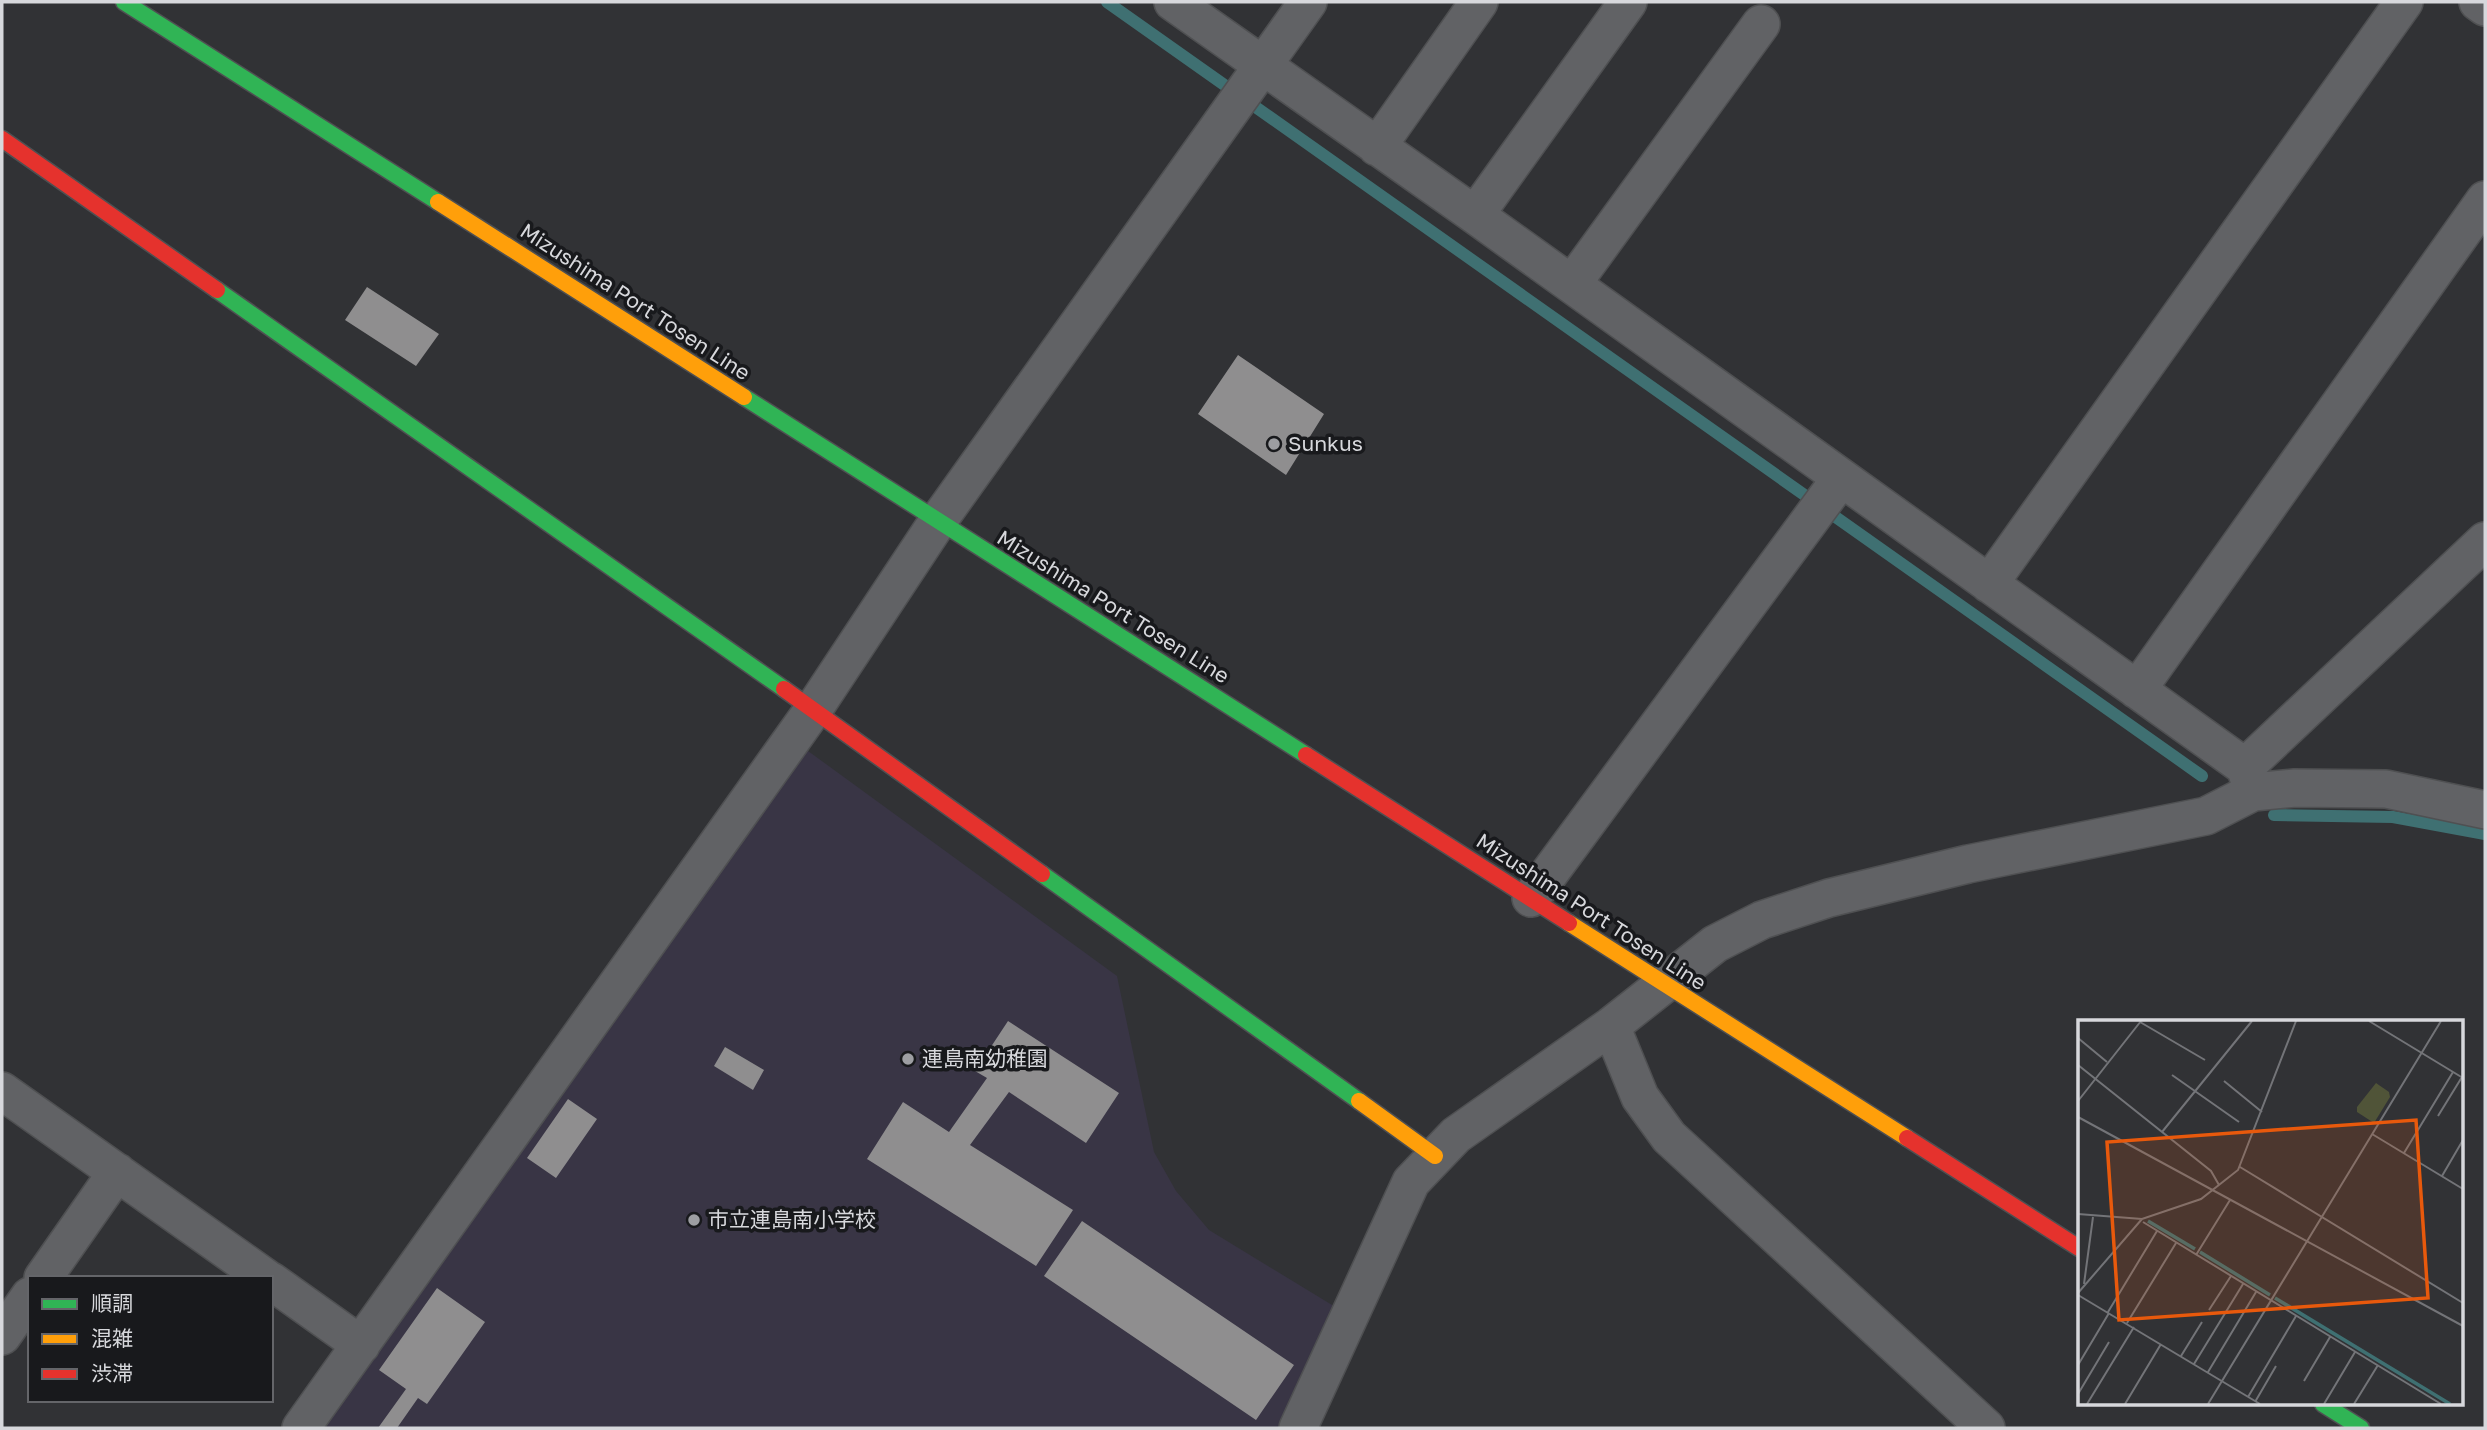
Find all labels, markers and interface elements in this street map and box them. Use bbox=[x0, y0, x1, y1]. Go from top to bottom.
street label: Mizushima Port Tosen Line bbox=[516, 217, 755, 385]
place label: Sunkus bbox=[1288, 430, 1363, 456]
marker: Sunkus bbox=[1266, 436, 1282, 452]
street label: Mizushima Port Tosen Line bbox=[993, 524, 1234, 688]
street label: Mizushima Port Tosen Line bbox=[1472, 827, 1711, 995]
inset map bbox=[2078, 1020, 2462, 1406]
place label: 連島南幼稚園 bbox=[922, 1045, 1048, 1071]
marker: 連島南幼稚園 bbox=[900, 1051, 916, 1067]
place label: 市立連島南小学校 bbox=[708, 1206, 876, 1232]
marker: 市立連島南小学校 bbox=[686, 1212, 702, 1228]
legend bbox=[28, 1276, 273, 1402]
text: 順調 bbox=[91, 1290, 133, 1316]
text: 混雑 bbox=[91, 1325, 133, 1351]
text: 渋滞 bbox=[91, 1360, 133, 1386]

